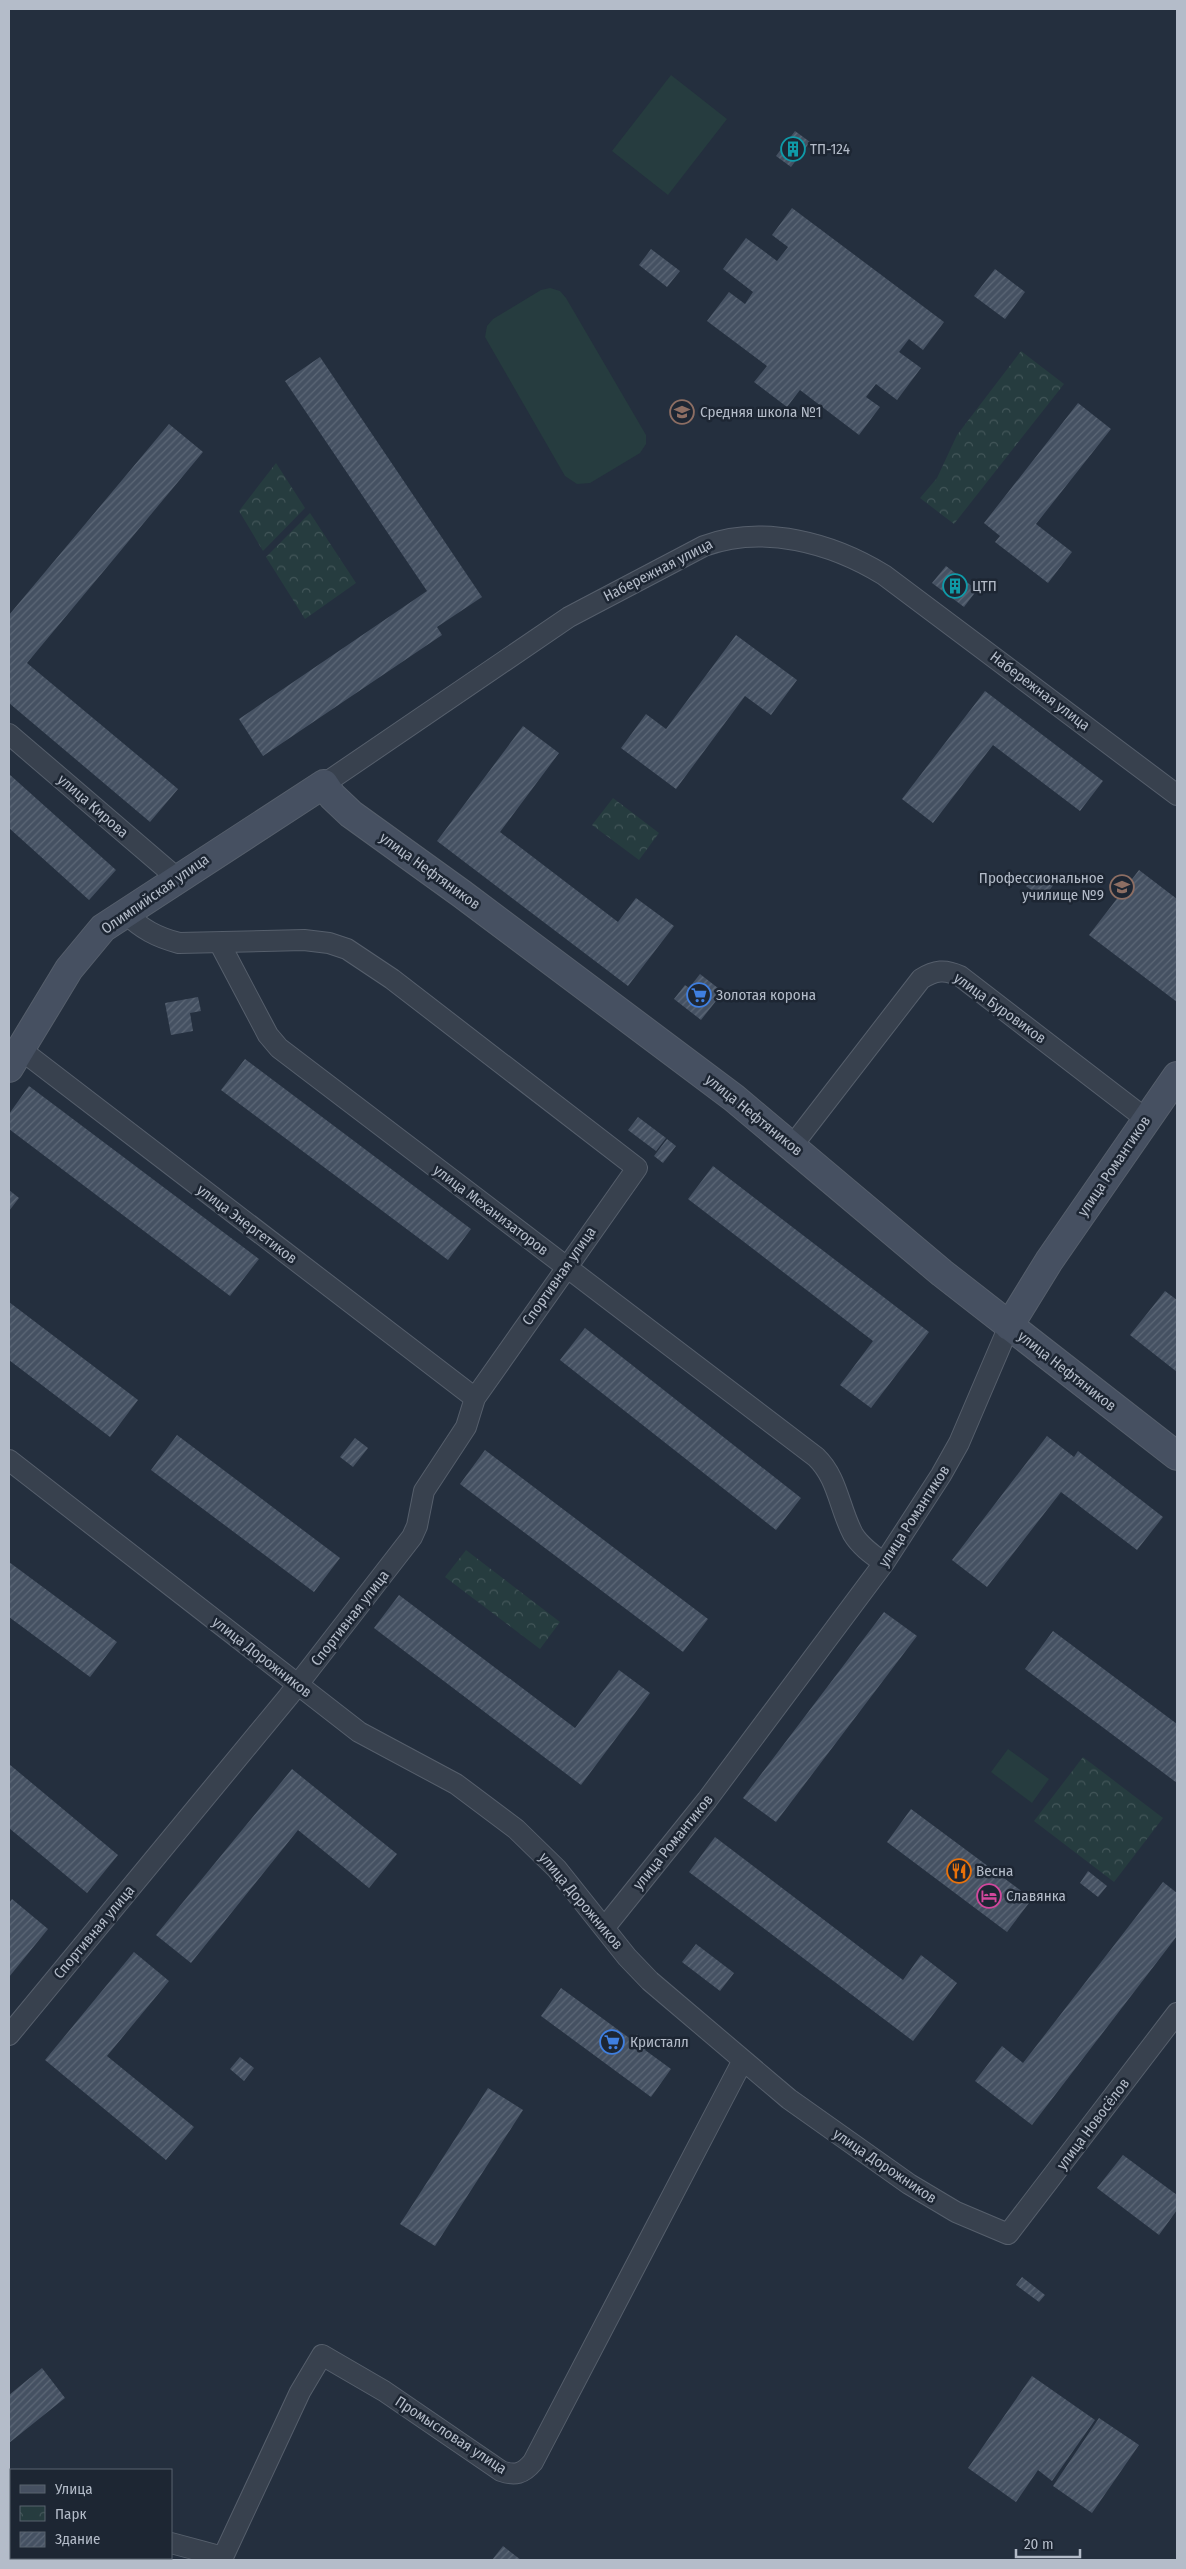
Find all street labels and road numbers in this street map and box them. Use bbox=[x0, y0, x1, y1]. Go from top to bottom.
street label: Набережная улица bbox=[600, 535, 716, 605]
street label: Набережная улица bbox=[987, 648, 1093, 734]
street label: улица Кирова bbox=[54, 770, 132, 842]
street label: улица Нефтяников bbox=[376, 828, 484, 914]
street label: Олимпийская улица bbox=[98, 850, 212, 938]
street label: улица Буровиков bbox=[950, 969, 1050, 1047]
street label: улица Нефтяников bbox=[702, 1070, 806, 1160]
street label: улица Романтиков bbox=[1074, 1112, 1154, 1220]
street label: улица Механизаторов bbox=[430, 1161, 552, 1259]
street label: улица Энергетиков bbox=[193, 1180, 301, 1268]
street label: Спортивная улица bbox=[518, 1223, 600, 1329]
street label: улица Нефтяников bbox=[1014, 1327, 1120, 1415]
street label: улица Романтиков bbox=[874, 1462, 954, 1570]
street label: Спортивная улица bbox=[307, 1567, 393, 1669]
street label: улица Дорожников bbox=[209, 1613, 315, 1701]
street label: улица Романтиков bbox=[629, 1791, 717, 1893]
street label: улица Дорожников bbox=[535, 1849, 627, 1953]
street label: Спортивная улица bbox=[50, 1882, 138, 1982]
street label: улица Новосёлов bbox=[1053, 2075, 1133, 2173]
street label: улица Дорожников bbox=[830, 2125, 940, 2207]
street label: Промысловая улица bbox=[392, 2392, 510, 2478]

